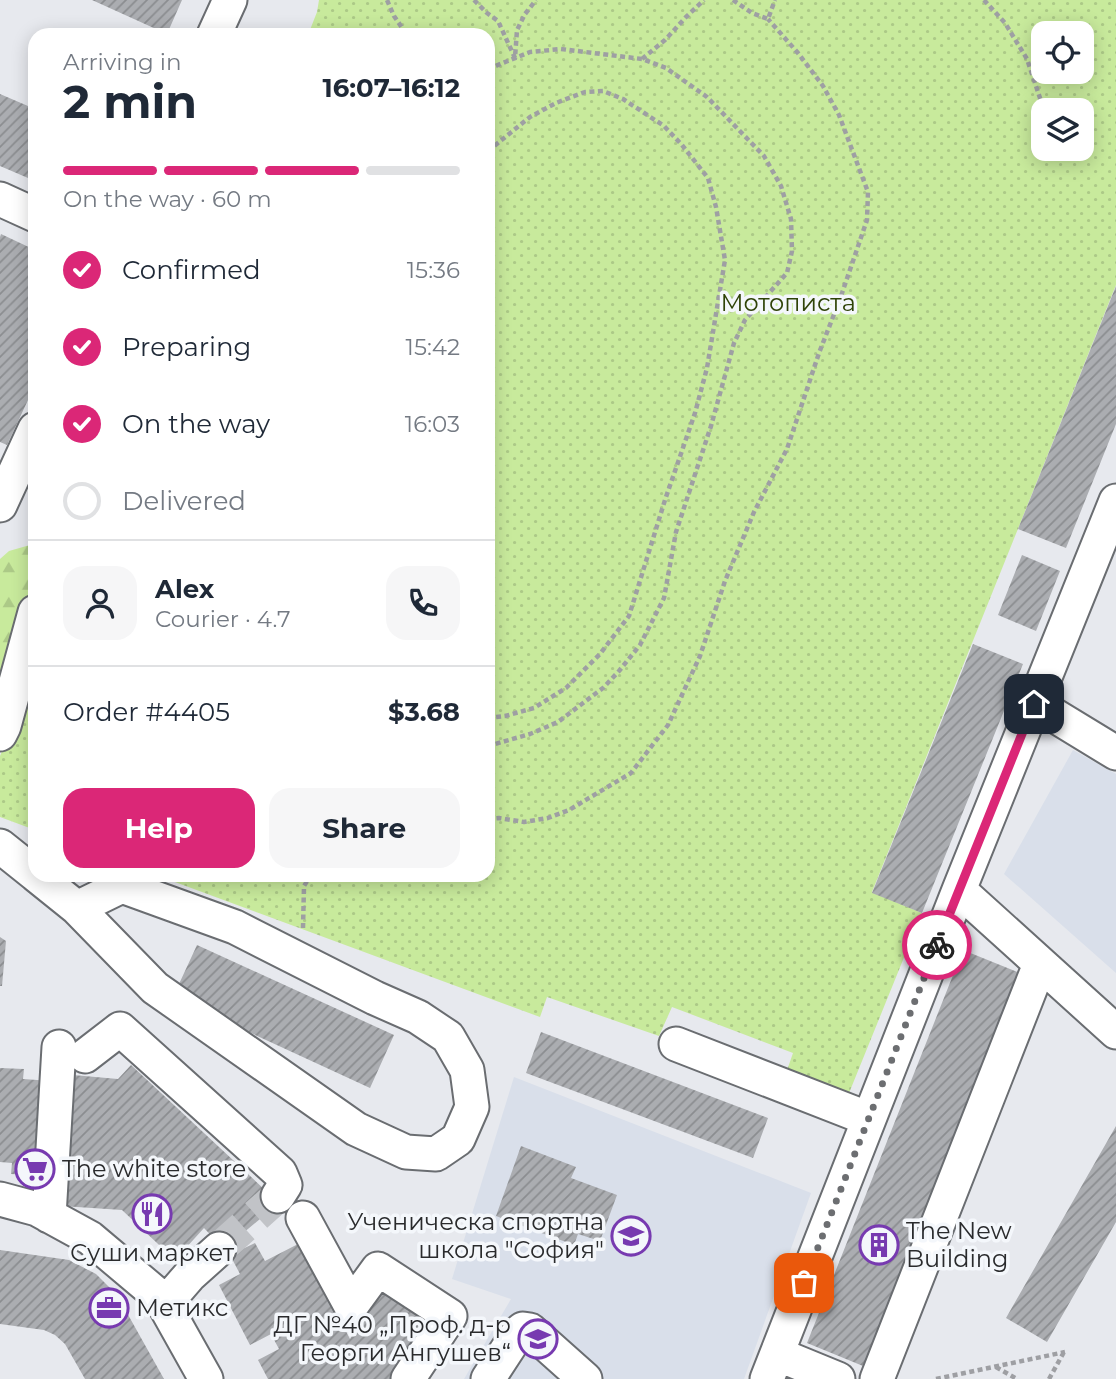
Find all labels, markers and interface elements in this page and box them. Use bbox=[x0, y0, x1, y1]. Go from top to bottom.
map controls bbox=[1031, 21, 1094, 161]
button: locate bbox=[1031, 21, 1094, 84]
text: Arriving in bbox=[63, 48, 182, 76]
text: 16:07–16:12 bbox=[323, 72, 460, 104]
text: 2 min bbox=[63, 73, 197, 130]
button: layers bbox=[1031, 98, 1094, 161]
text: On the way · 60 m bbox=[63, 185, 272, 213]
icon: check bbox=[63, 251, 101, 289]
text: Confirmed bbox=[122, 254, 261, 286]
text: 15:36 bbox=[407, 256, 460, 284]
park label: Мотописта bbox=[720, 288, 856, 317]
icon: check bbox=[63, 328, 101, 366]
text: Preparing bbox=[122, 331, 251, 363]
text: 15:42 bbox=[406, 333, 460, 361]
icon: check bbox=[63, 405, 101, 443]
text: On the way bbox=[122, 408, 270, 440]
text: 16:03 bbox=[405, 410, 460, 438]
text: Delivered bbox=[122, 485, 246, 517]
button: person bbox=[63, 566, 137, 640]
button: phone bbox=[386, 566, 460, 640]
text: Alex bbox=[155, 573, 214, 605]
text: Courier · 4.7 bbox=[155, 605, 291, 633]
pin bbox=[1004, 674, 1064, 734]
icon: home bbox=[1015, 685, 1053, 723]
text: Order #4405 bbox=[63, 696, 230, 728]
text: $3.68 bbox=[388, 696, 460, 728]
button: Help bbox=[63, 788, 255, 868]
button: Share bbox=[269, 788, 460, 868]
courier bbox=[902, 910, 972, 980]
icon: bike bbox=[918, 926, 956, 964]
supermarket icon: The white store bbox=[14, 1148, 56, 1190]
place label: The white store bbox=[62, 1154, 246, 1183]
restaurant icon: Суши маркет bbox=[131, 1193, 173, 1235]
place label: Ученическа спортна школа "София" bbox=[347, 1207, 604, 1264]
school or university icon: Ученическа спортна школа "София" bbox=[610, 1215, 652, 1257]
place label: The New Building bbox=[906, 1216, 1012, 1273]
building icon: The New Building bbox=[858, 1224, 900, 1266]
place label: Суши маркет bbox=[70, 1238, 235, 1267]
pin bbox=[774, 1253, 834, 1313]
icon: bag bbox=[785, 1264, 823, 1302]
office icon: Метикс bbox=[88, 1287, 130, 1329]
place label: Метикс bbox=[136, 1293, 228, 1322]
place label: ДГ №40 „Проф. д-р Георги Ангушев“ bbox=[274, 1310, 511, 1367]
school or university icon: ДГ №40 „Проф. д-р Георги Ангушев“ bbox=[517, 1318, 559, 1360]

